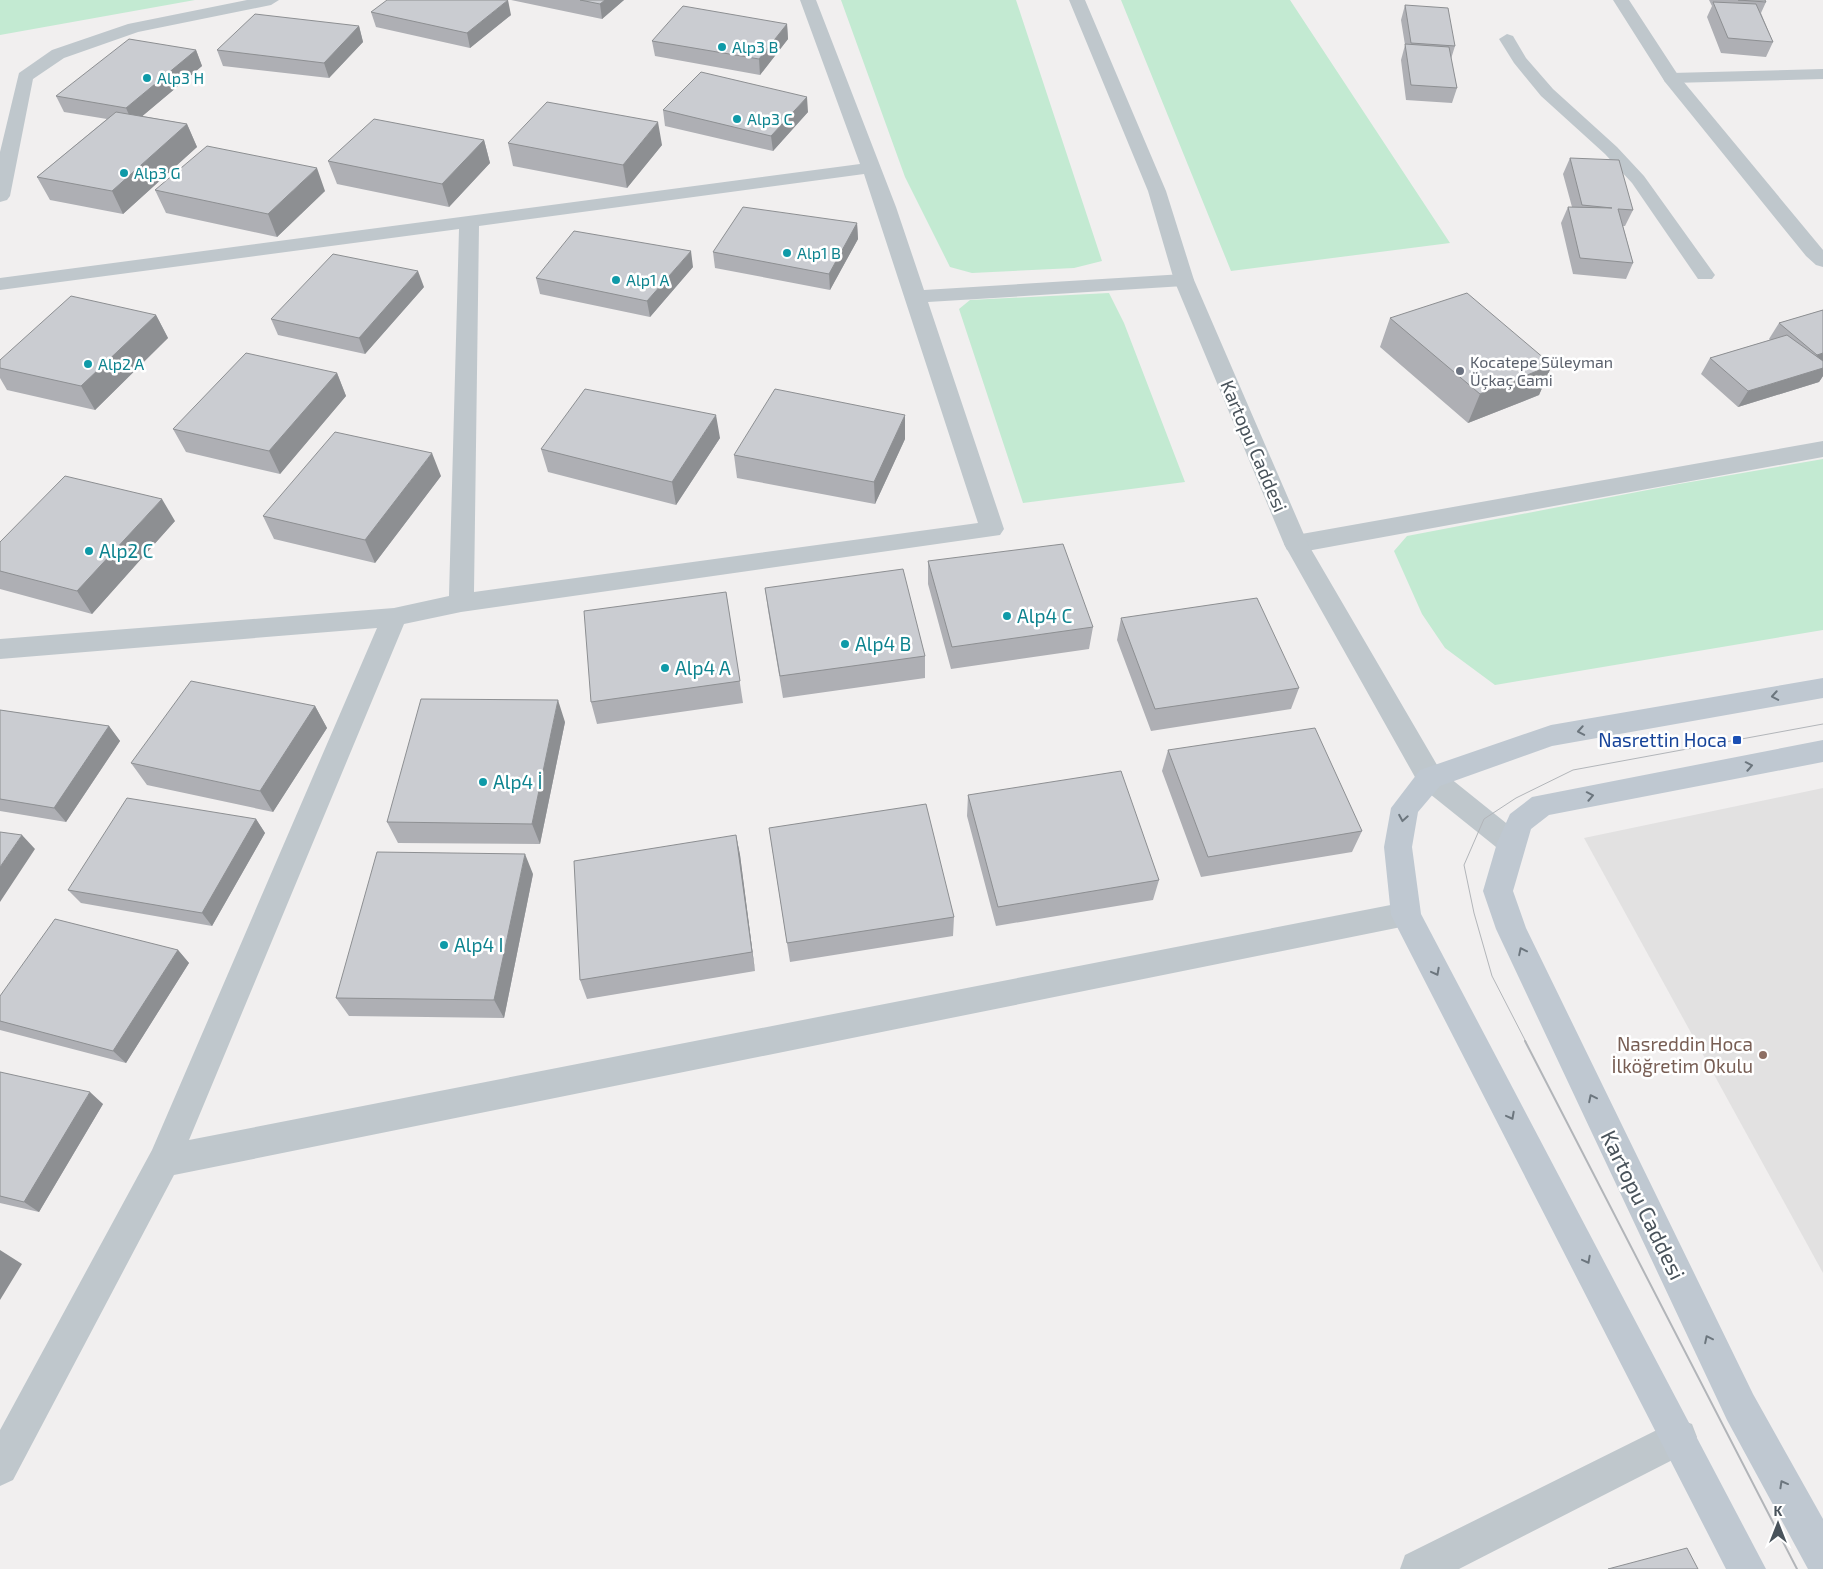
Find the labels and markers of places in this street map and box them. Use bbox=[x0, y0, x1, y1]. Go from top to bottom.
place label: Alp3 B bbox=[732, 37, 778, 56]
marker: Alp3 B bbox=[716, 41, 728, 53]
place label: Alp3 H bbox=[157, 68, 204, 87]
marker: Alp3 H bbox=[141, 72, 153, 84]
place label: Alp3 C bbox=[747, 109, 793, 128]
marker: Alp3 C bbox=[731, 113, 743, 125]
place label: Alp3 G bbox=[134, 163, 181, 182]
marker: Alp3 G bbox=[118, 167, 130, 179]
place label: Alp1 B bbox=[797, 243, 841, 262]
marker: Alp1 B bbox=[781, 247, 793, 259]
place label: Alp1 A bbox=[626, 270, 670, 289]
marker: Alp1 A bbox=[610, 274, 622, 286]
place label: Kocatepe Süleyman Üçkaç Cami bbox=[1470, 352, 1613, 390]
place label: Alp2 A bbox=[98, 354, 144, 373]
marker: Alp2 A bbox=[82, 358, 94, 370]
marker: Kocatepe Süleyman Üçkaç Cami bbox=[1454, 365, 1466, 377]
place label: Alp2 C bbox=[99, 539, 153, 562]
marker: Alp2 C bbox=[83, 545, 95, 557]
place label: Alp4 C bbox=[1017, 604, 1072, 627]
marker: Alp4 C bbox=[1001, 610, 1013, 622]
place label: Alp4 B bbox=[855, 632, 911, 655]
marker: Alp4 B bbox=[839, 638, 851, 650]
place label: Alp4 A bbox=[675, 656, 731, 679]
marker: Alp4 A bbox=[659, 662, 671, 674]
place label: Nasrettin Hoca bbox=[1598, 728, 1727, 751]
marker: Nasrettin Hoca bbox=[1731, 734, 1743, 746]
place label: Alp4 İ bbox=[493, 770, 542, 793]
marker: Alp4 İ bbox=[477, 776, 489, 788]
place label: Alp4 I bbox=[454, 933, 503, 956]
marker: Alp4 I bbox=[438, 939, 450, 951]
place label: Nasreddin Hoca İlköğretim Okulu bbox=[1612, 1032, 1753, 1077]
marker: Nasreddin Hoca İlköğretim Okulu bbox=[1757, 1049, 1769, 1061]

